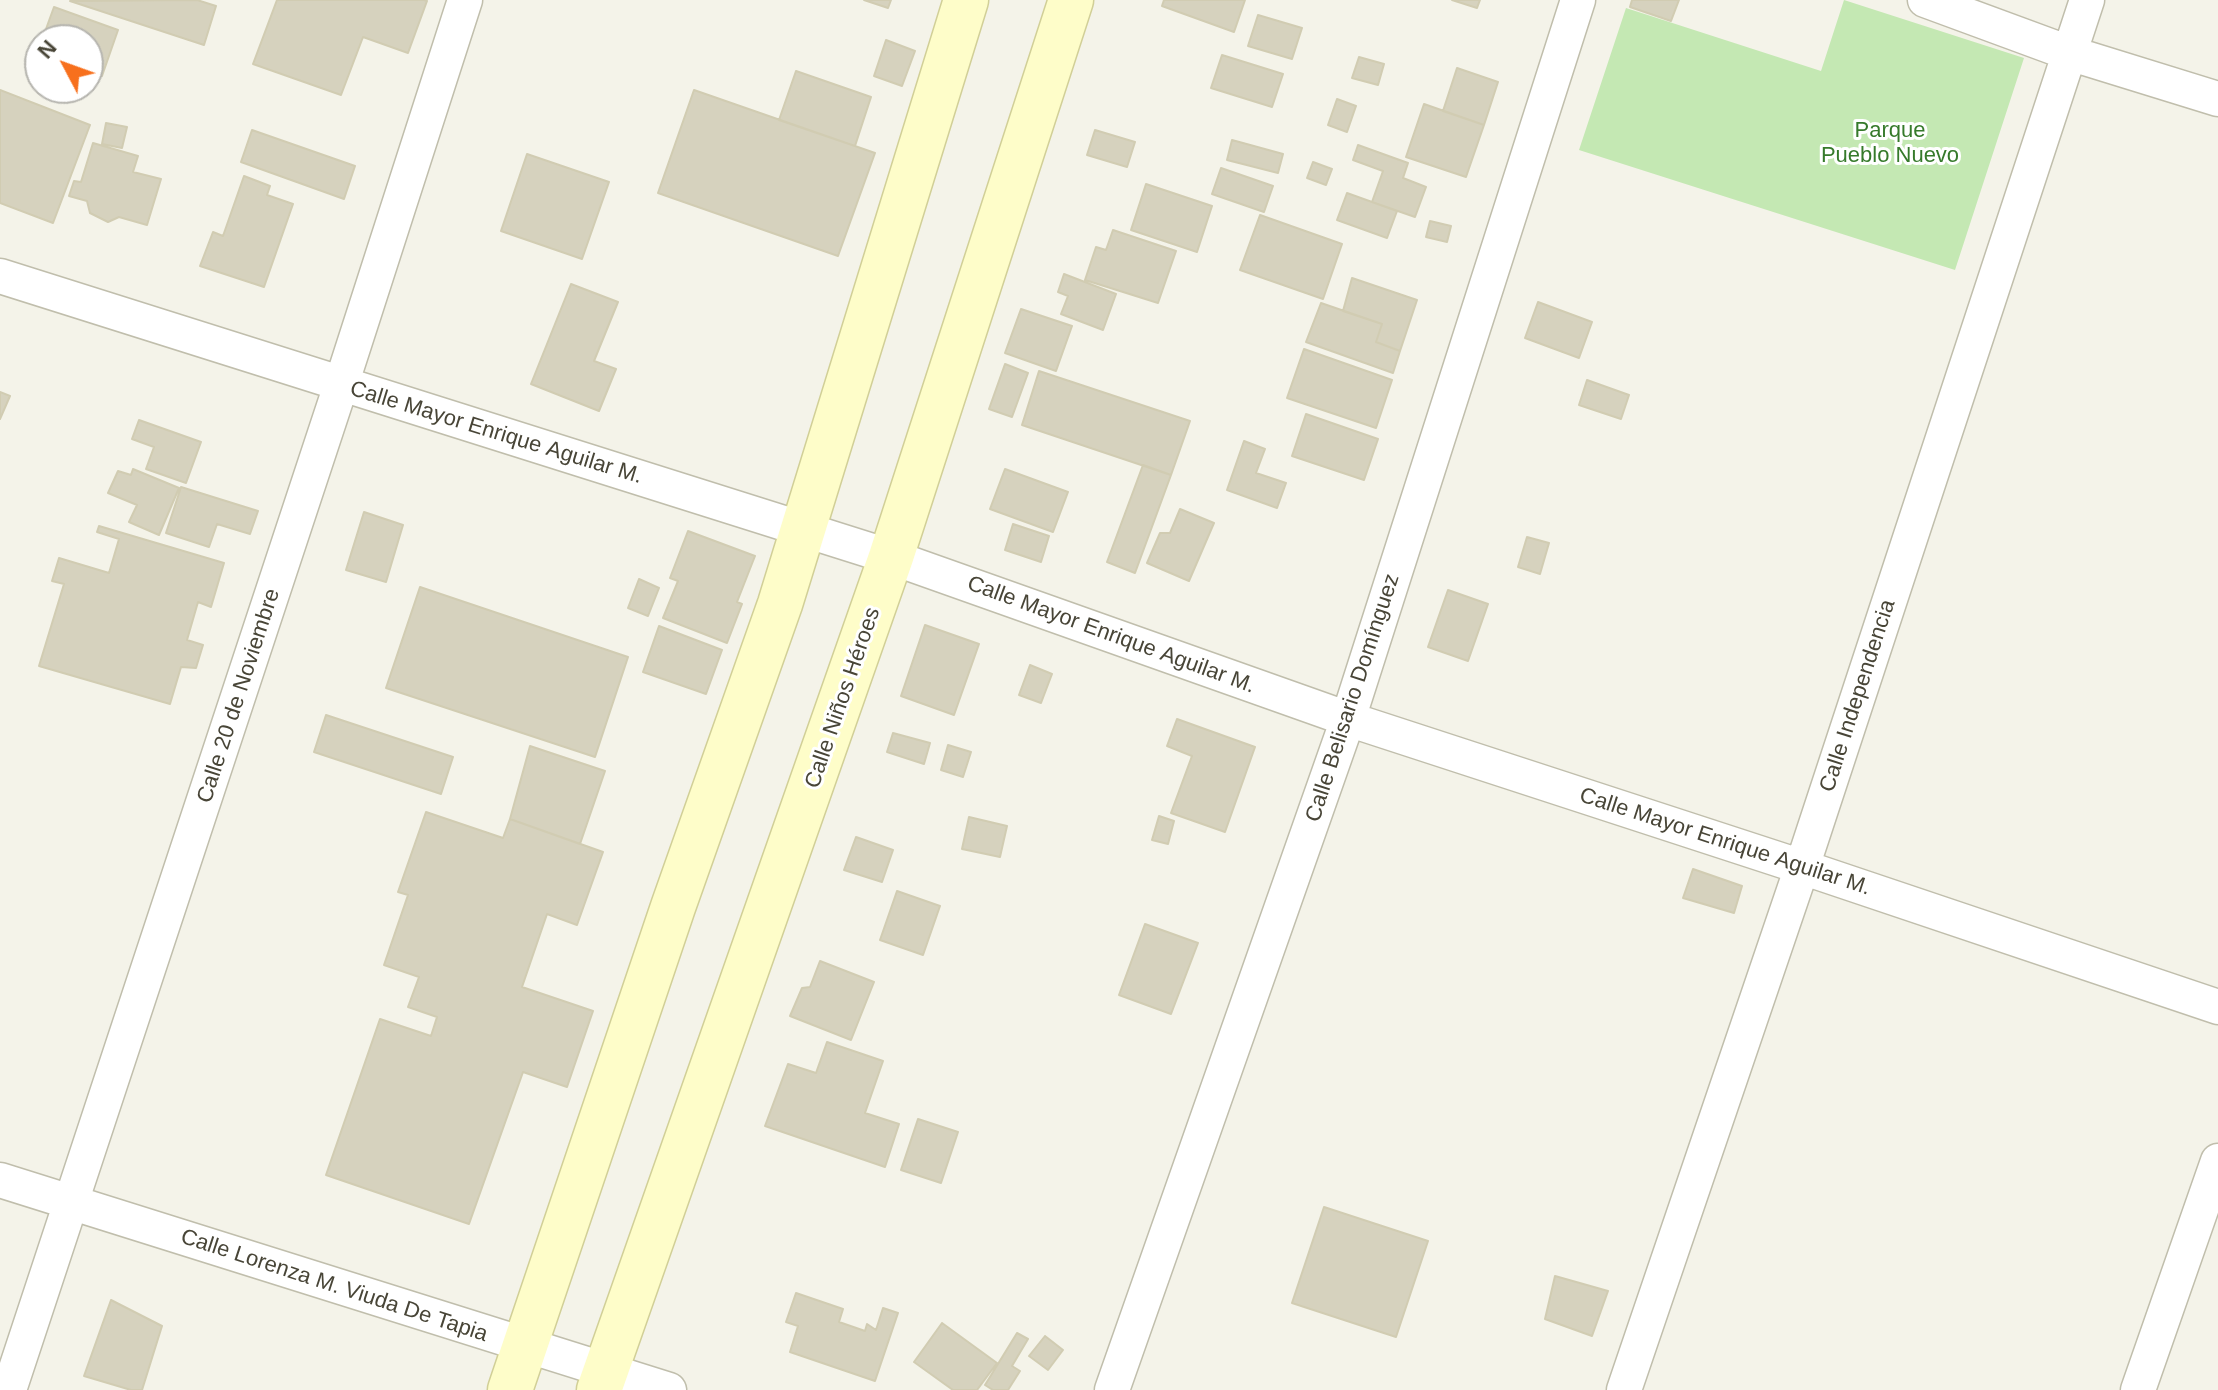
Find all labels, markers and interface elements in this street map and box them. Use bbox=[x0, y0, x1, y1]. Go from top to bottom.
north arrow bbox=[24, 24, 104, 104]
text: N bbox=[32, 35, 62, 63]
park label: Parque Pueblo Nuevo bbox=[1821, 118, 1959, 170]
street label: Calle Mayor Enrique Aguilar M. bbox=[347, 376, 645, 490]
street label: Calle Mayor Enrique Aguilar M. bbox=[963, 571, 1259, 699]
street label: Calle Belisario Domínguez bbox=[1300, 571, 1406, 825]
street label: Calle 20 de Noviembre bbox=[192, 586, 286, 806]
street label: Calle Independencia bbox=[1814, 597, 1902, 795]
street label: Calle Niños Héroes bbox=[800, 604, 886, 792]
street label: Calle Mayor Enrique Aguilar M. bbox=[1576, 782, 1874, 902]
street label: Calle Lorenza M. Viuda De Tapia bbox=[177, 1224, 491, 1348]

